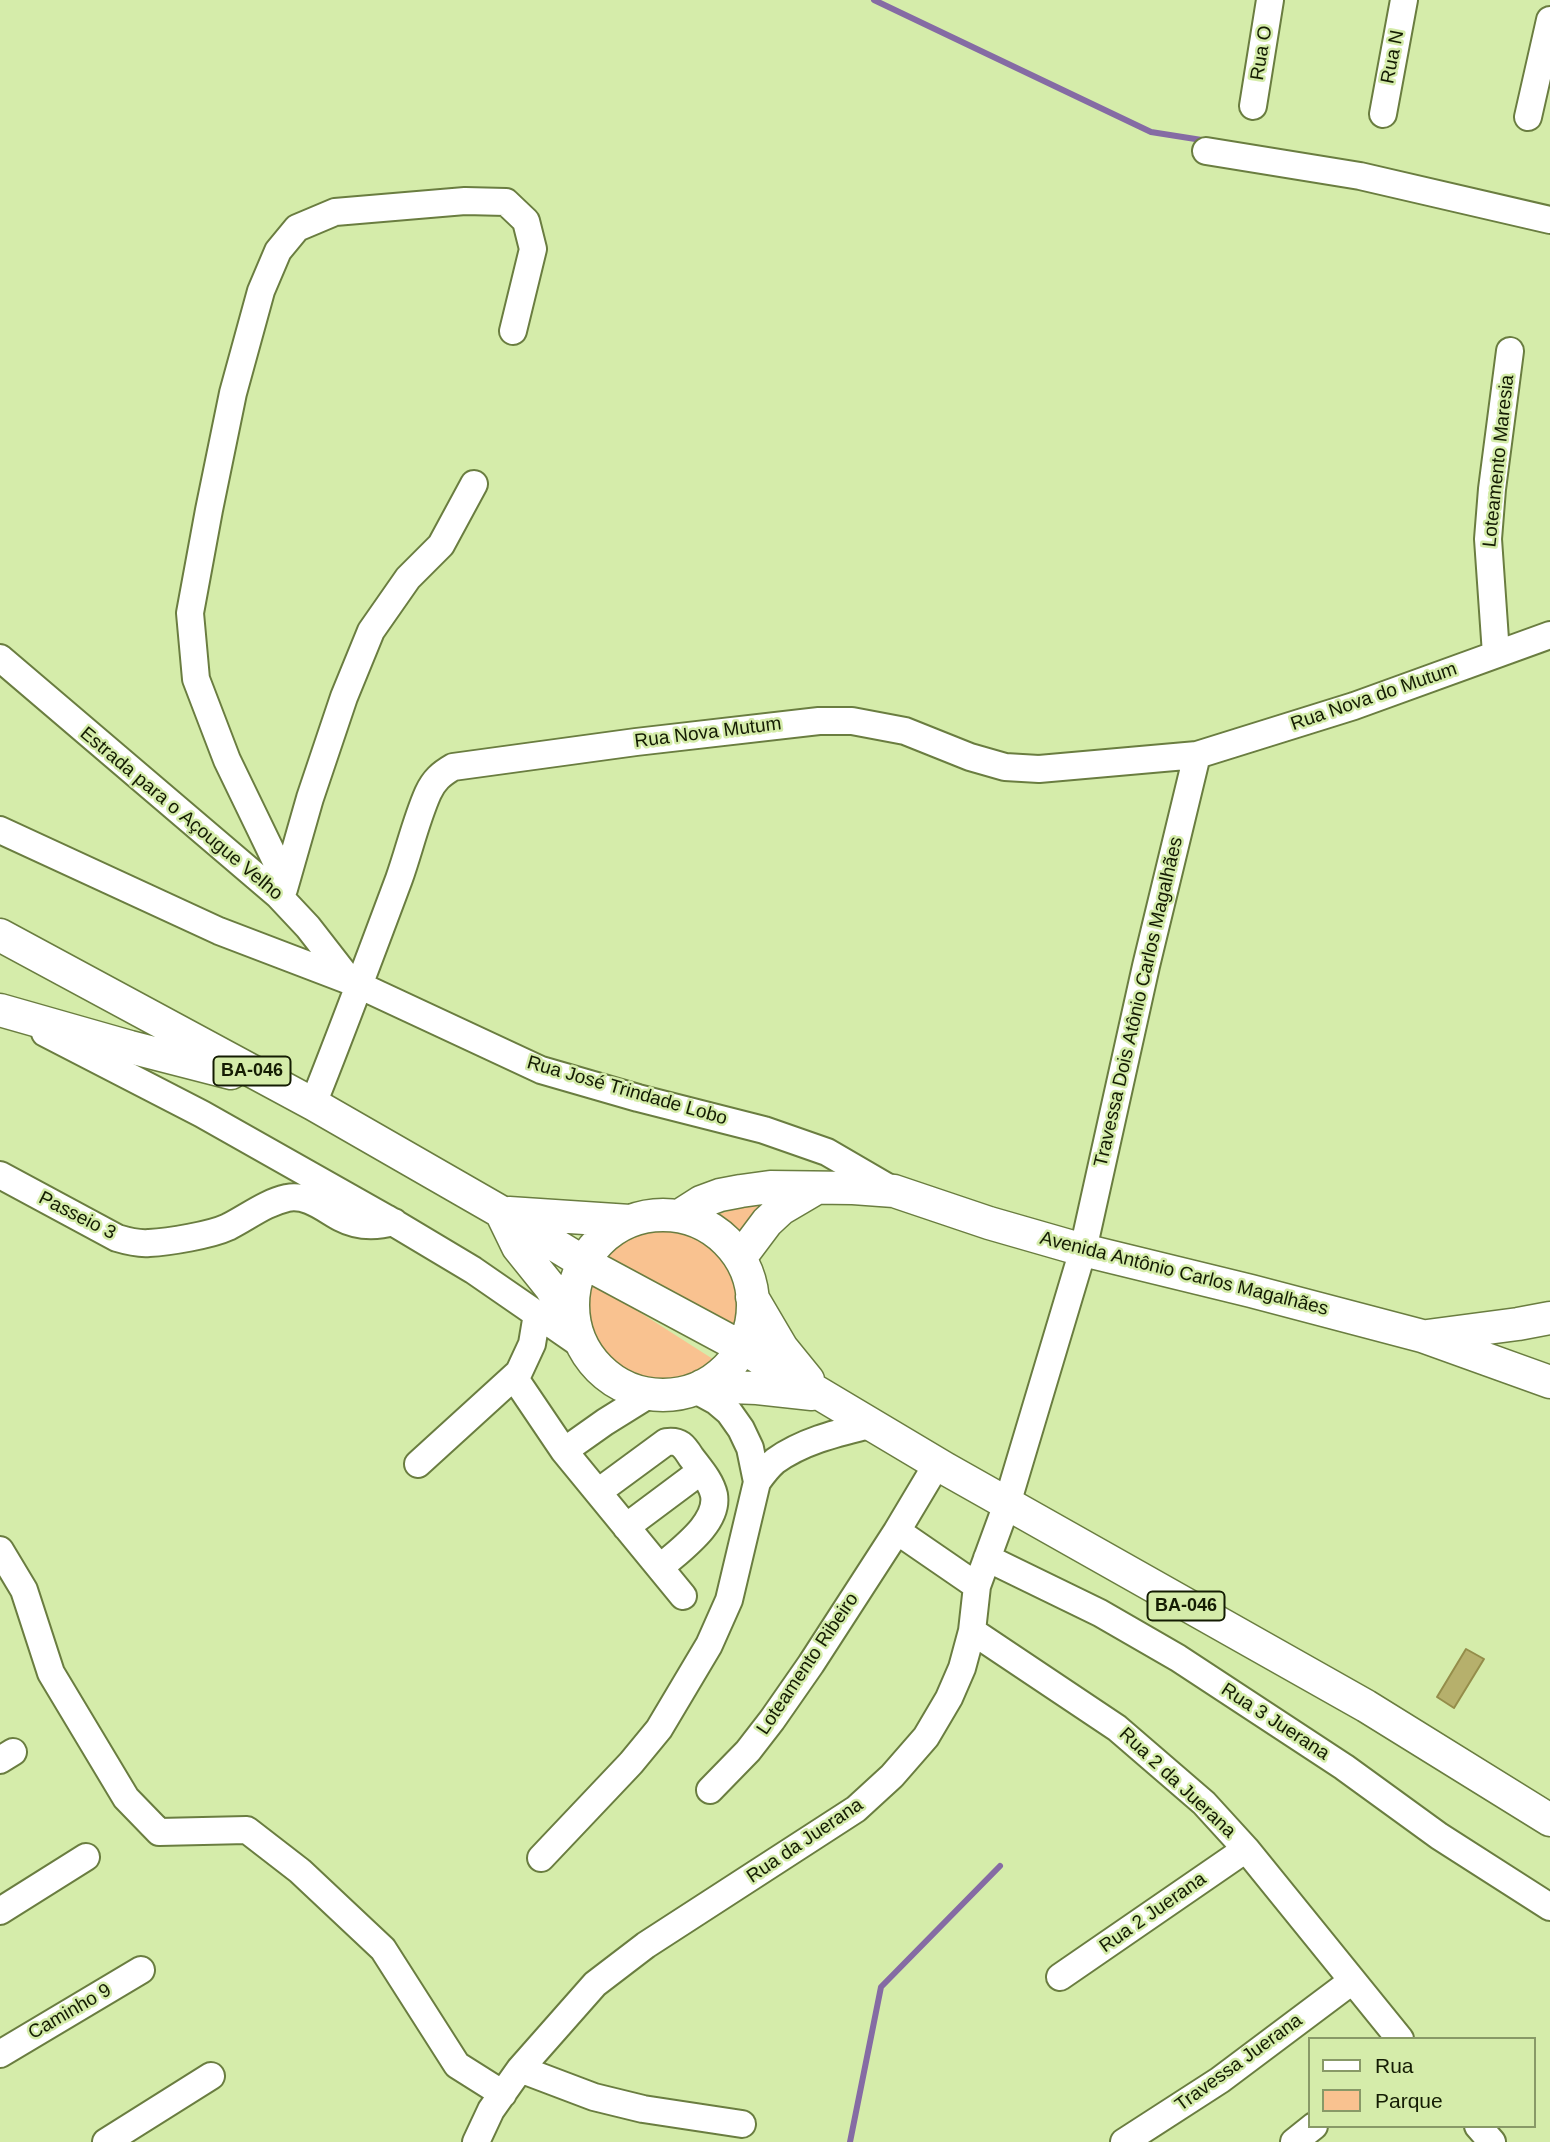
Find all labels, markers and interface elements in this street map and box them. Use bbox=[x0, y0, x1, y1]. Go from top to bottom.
street label: Rua O bbox=[1246, 24, 1278, 82]
street label: Rua N bbox=[1377, 28, 1409, 86]
street label: Loteamento Maresia bbox=[1479, 374, 1519, 548]
street label: Rua Nova do Mutum bbox=[1288, 658, 1460, 736]
street label: Rua Nova Mutum bbox=[633, 713, 783, 753]
street label: Estrada para o Açougue Velho bbox=[75, 722, 287, 906]
street label: Travessa Dois Atônio Carlos Magalhães bbox=[1090, 835, 1188, 1169]
street label: Rua José Trindade Lobo bbox=[524, 1051, 730, 1131]
road number: BA-046 bbox=[214, 1056, 290, 1086]
street label: Passeio 3 bbox=[35, 1187, 119, 1245]
street label: Avenida Antônio Carlos Magalhães bbox=[1037, 1227, 1331, 1321]
street label: Loteamento Ribeiro bbox=[752, 1589, 864, 1739]
road number: BA-046 bbox=[1148, 1591, 1224, 1620]
street label: Rua 3 Juerana bbox=[1217, 1678, 1333, 1766]
street label: Rua 2 da Juerana bbox=[1114, 1723, 1240, 1843]
street label: Rua da Juerana bbox=[743, 1794, 867, 1888]
street label: Rua 2 Juerana bbox=[1095, 1868, 1211, 1958]
street label: Caminho 9 bbox=[25, 1979, 115, 2045]
street label: Travessa Juerana bbox=[1171, 2009, 1307, 2117]
legend bbox=[1308, 2037, 1536, 2128]
text: Rua bbox=[1375, 2054, 1414, 2077]
text: Parque bbox=[1375, 2089, 1443, 2112]

